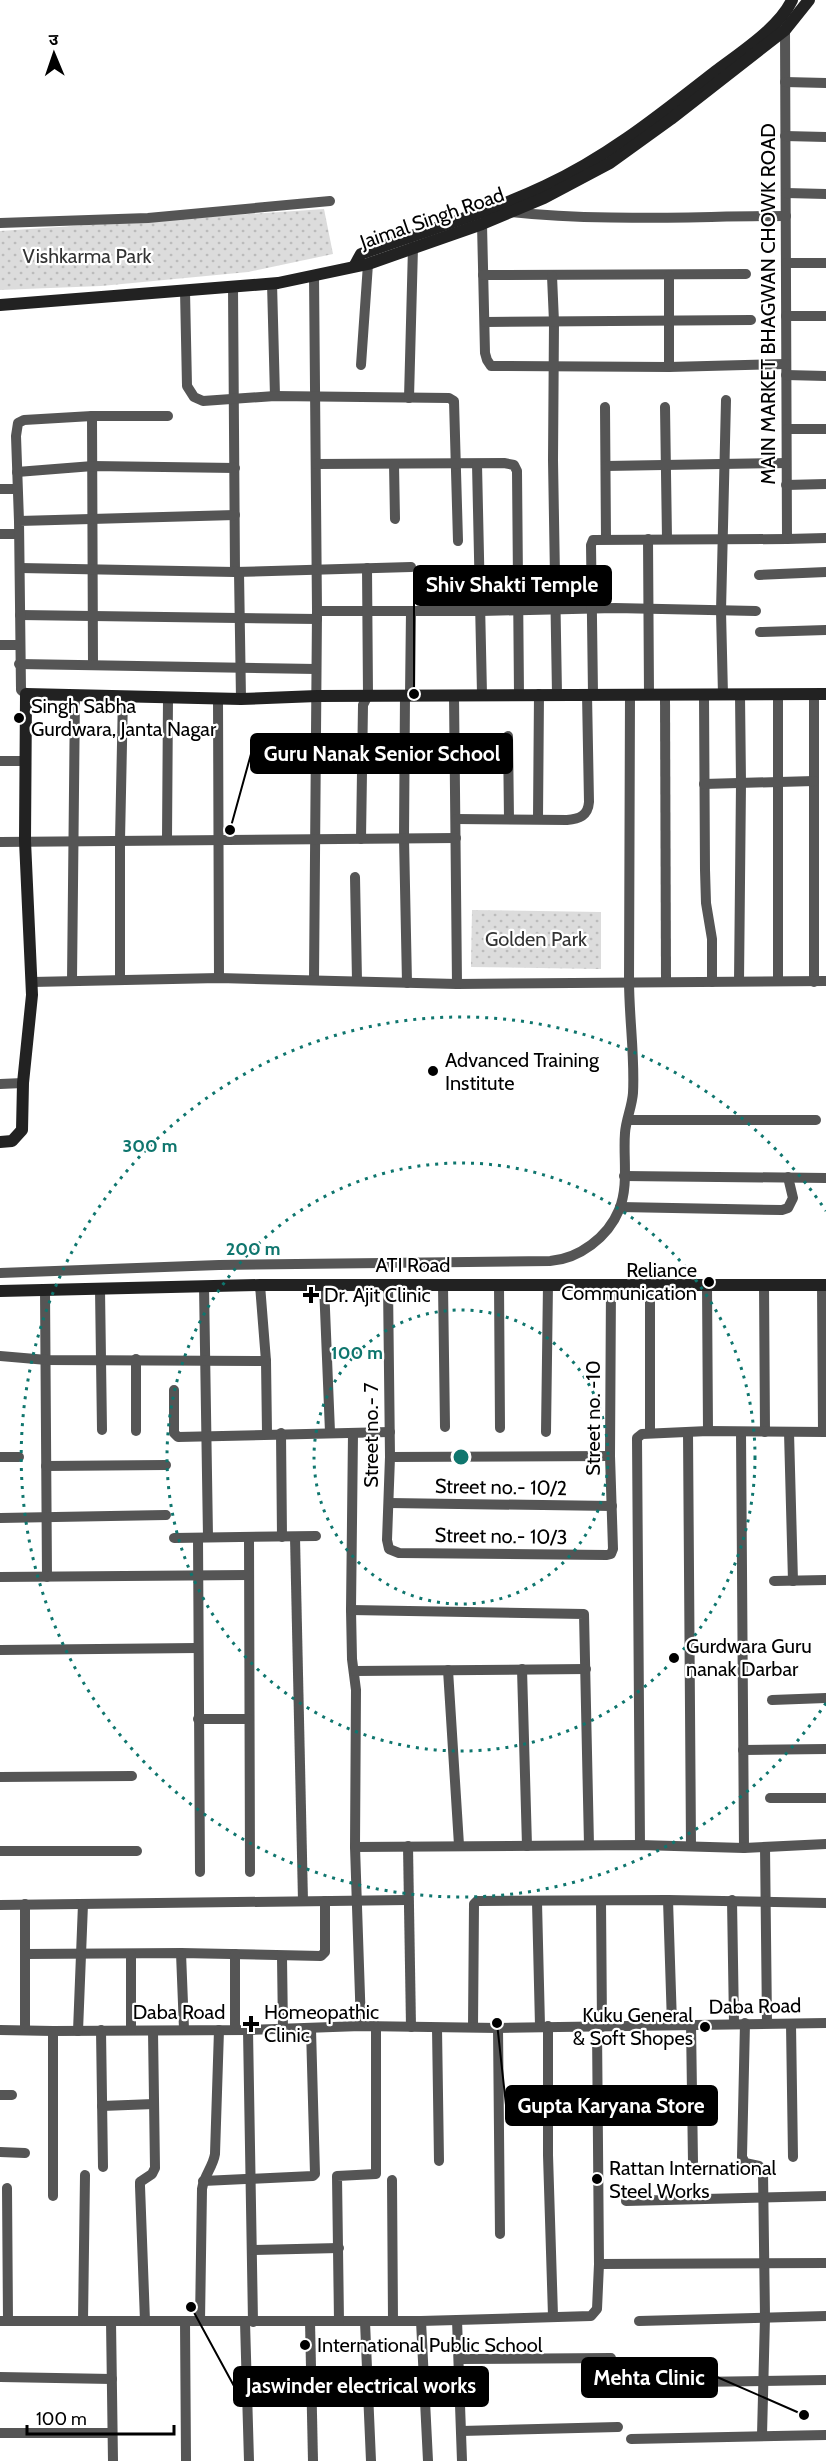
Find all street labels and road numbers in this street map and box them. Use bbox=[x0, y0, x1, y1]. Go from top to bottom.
street label: MAIN MARKET BHAGWAN CHOWK ROAD bbox=[756, 123, 780, 485]
street label: Jaimal Singh Road bbox=[356, 182, 507, 254]
street label: ATI Road bbox=[376, 1253, 450, 1277]
street label: Street no. -10 bbox=[581, 1360, 605, 1476]
street label: Street no.- 7 bbox=[359, 1382, 383, 1488]
street label: Street no.- 10/2 bbox=[435, 1474, 567, 1500]
street label: Street no.- 10/3 bbox=[434, 1523, 568, 1549]
street label: Daba Road bbox=[709, 1993, 801, 2019]
street label: Daba Road bbox=[133, 2000, 225, 2024]

